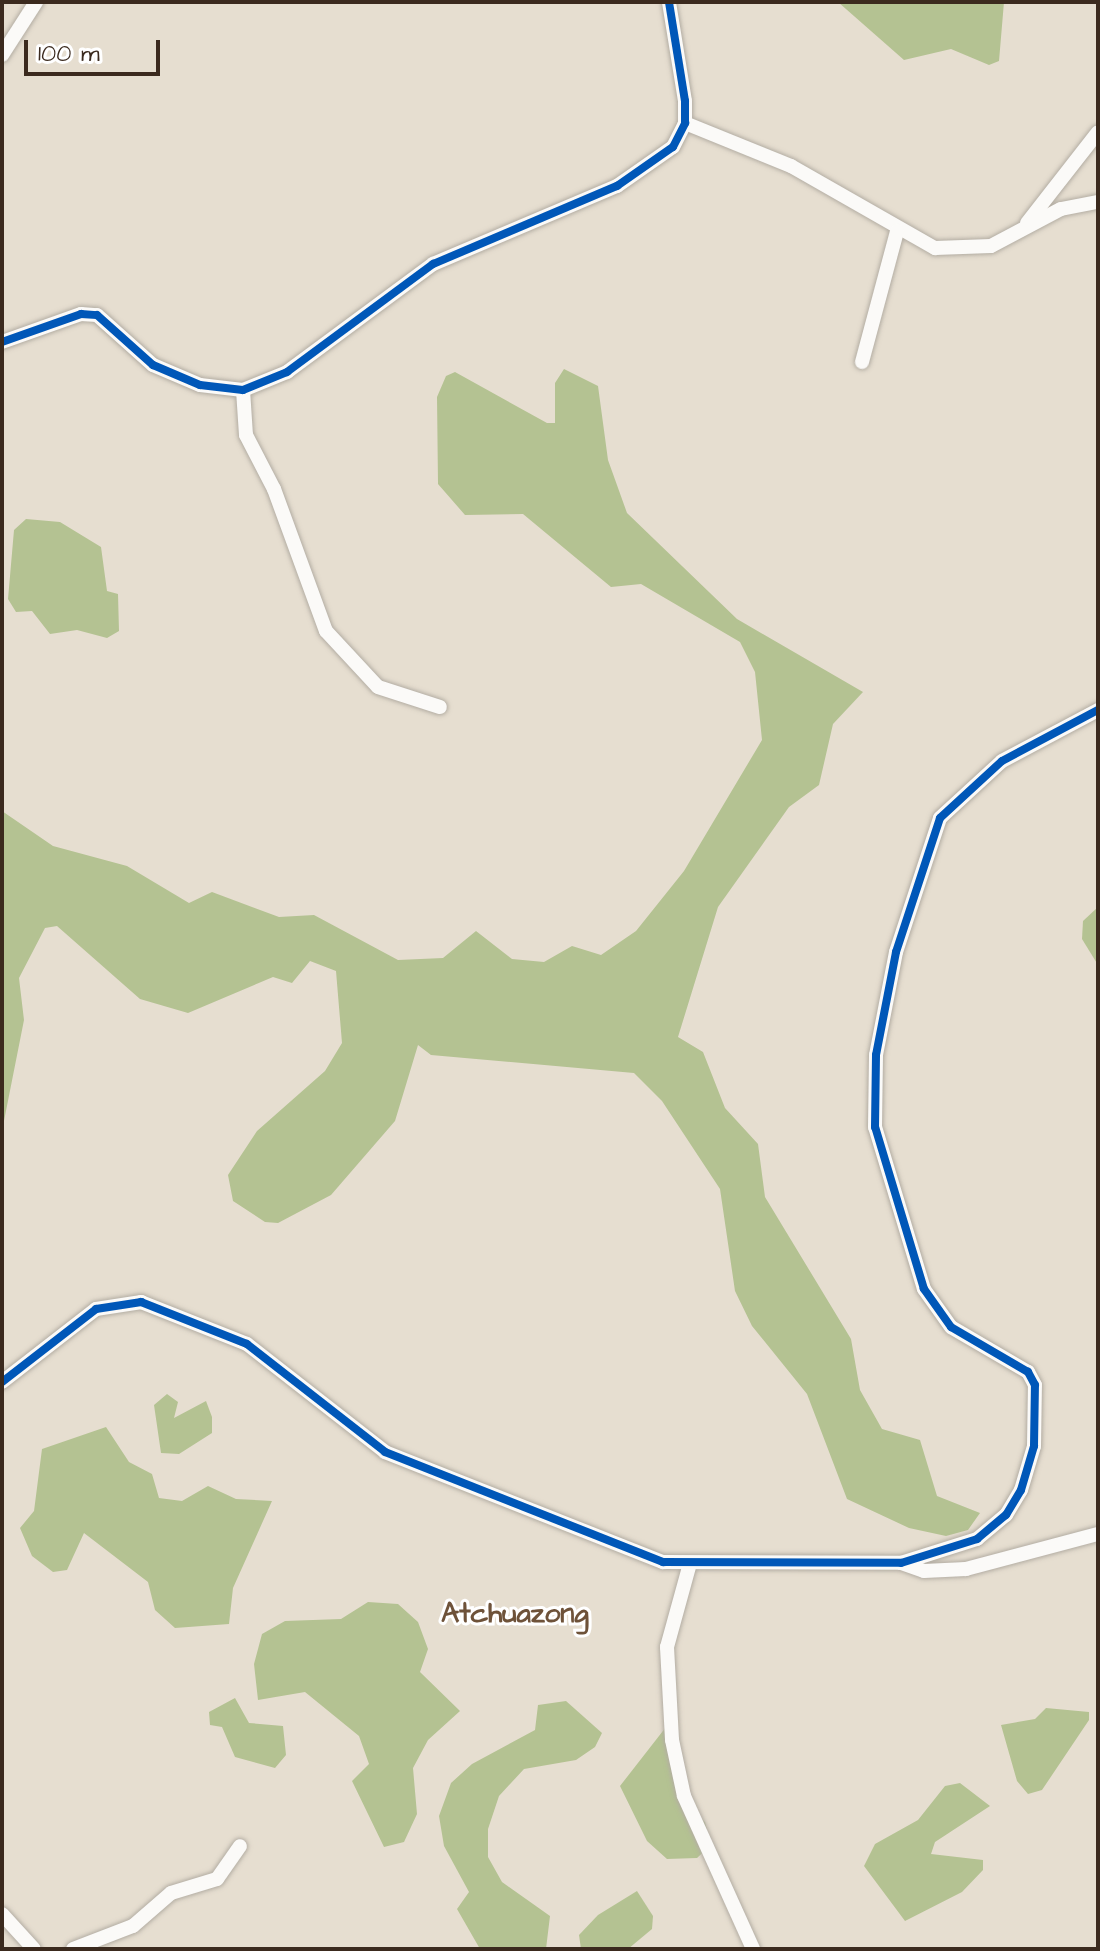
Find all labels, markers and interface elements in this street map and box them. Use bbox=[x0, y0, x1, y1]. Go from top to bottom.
scale bar bbox=[28, 24, 164, 74]
text: 100 m bbox=[38, 37, 100, 71]
district label: Atchuazong bbox=[441, 1597, 589, 1631]

